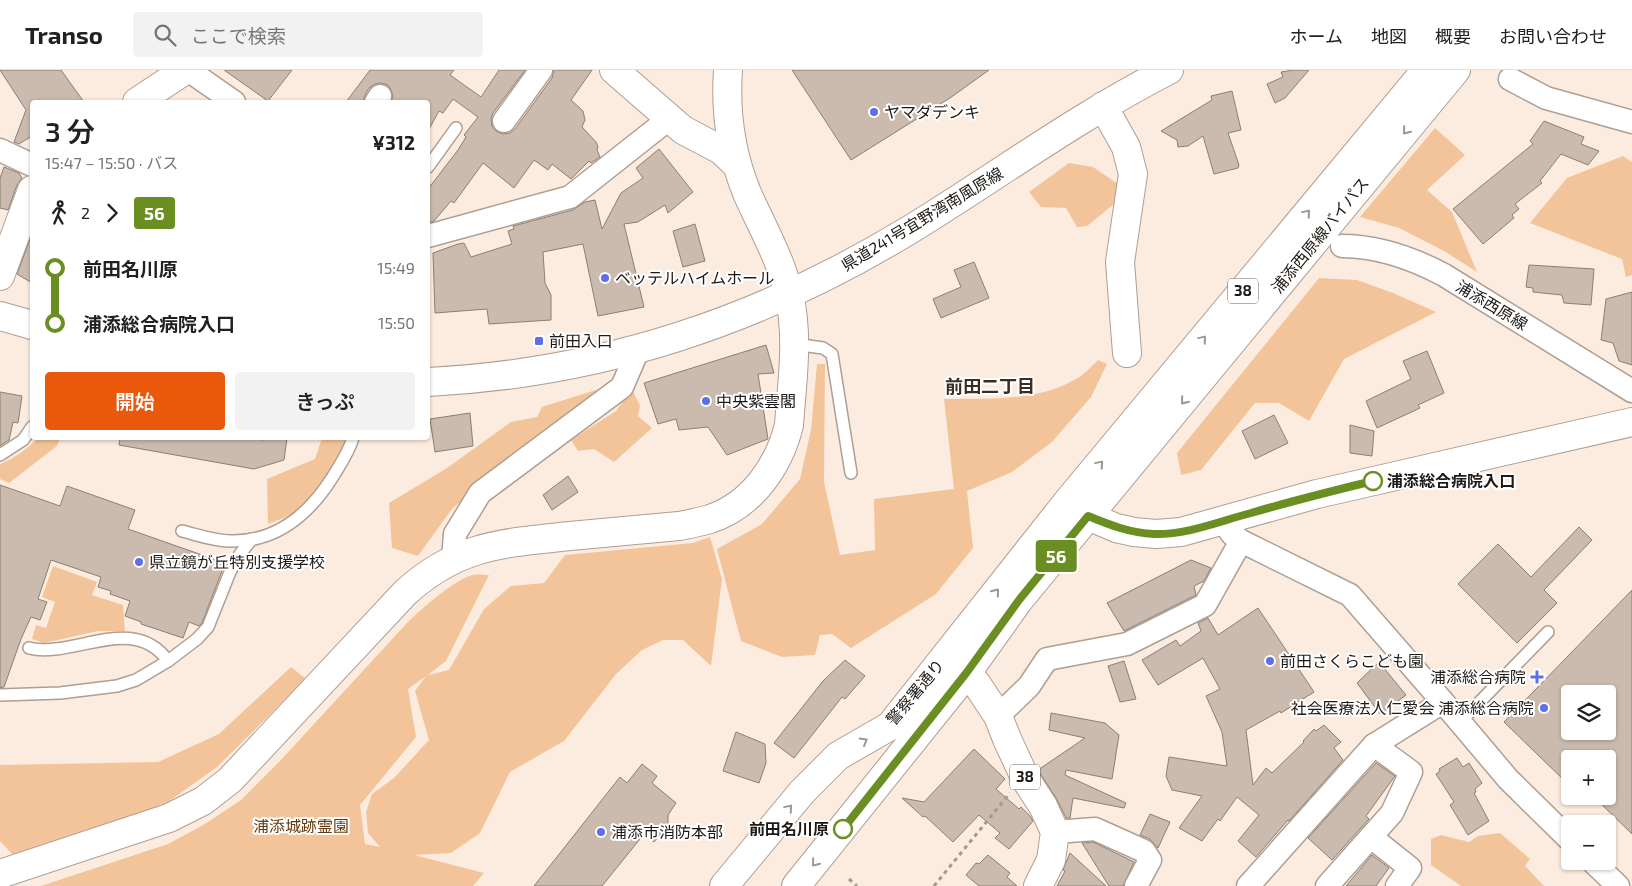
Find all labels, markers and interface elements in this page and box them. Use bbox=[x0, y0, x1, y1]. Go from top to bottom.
search box bbox=[133, 12, 483, 57]
text: Transo bbox=[25, 20, 103, 49]
icon: search bbox=[151, 21, 179, 49]
text: ここで検索 bbox=[191, 24, 286, 47]
text: ホーム bbox=[1290, 25, 1343, 47]
text: 地図 bbox=[1371, 25, 1407, 47]
text: 概要 bbox=[1435, 25, 1471, 47]
text: お問い合わせ bbox=[1499, 25, 1607, 47]
place label: ヤマダデンキ bbox=[884, 102, 980, 121]
marker: ヤマダデンキ bbox=[868, 106, 880, 118]
text: 3 分 bbox=[45, 114, 95, 148]
one-way arrow bbox=[1402, 125, 1411, 134]
text: ¥312 bbox=[372, 131, 415, 154]
text: 15:47 – 15:50 · バス bbox=[45, 153, 178, 172]
street label: 県道241号宜野湾南風原線 bbox=[837, 163, 1006, 274]
street label: 浦添西原線バイパス bbox=[1267, 173, 1372, 296]
icon: walk bbox=[45, 199, 73, 227]
icon: forward bbox=[98, 199, 126, 227]
text: 56 bbox=[144, 202, 165, 224]
text: 2 bbox=[81, 203, 90, 222]
one-way arrow bbox=[1301, 210, 1310, 219]
text: 前田名川原 bbox=[83, 257, 178, 280]
text: 15:49 bbox=[377, 258, 415, 277]
place label: ベッテルハイムホール bbox=[615, 268, 774, 287]
marker: ベッテルハイムホール bbox=[599, 272, 611, 284]
street label: 浦添西原線 bbox=[1453, 276, 1531, 333]
road number: 38 bbox=[1228, 278, 1258, 304]
text: 浦添総合病院入口 bbox=[83, 312, 235, 335]
text: 15:50 bbox=[378, 313, 415, 332]
place label: 前田入口 bbox=[549, 331, 613, 350]
marker: 前田入口 bbox=[533, 335, 545, 347]
one-way arrow bbox=[1198, 335, 1207, 344]
button: 開始 bbox=[45, 372, 225, 430]
button: きっぷ bbox=[235, 372, 415, 430]
district label: 前田二丁目 bbox=[945, 375, 1035, 397]
place label: 中央紫雲閣 bbox=[716, 391, 796, 410]
marker: 中央紫雲閣 bbox=[700, 395, 712, 407]
one-way arrow bbox=[1181, 395, 1189, 404]
one-way arrow bbox=[1094, 460, 1103, 469]
marker: 浦添総合病院入口 bbox=[1363, 471, 1383, 491]
place label: 浦添総合病院入口 bbox=[1387, 471, 1515, 490]
line badge: 56 bbox=[1034, 540, 1078, 572]
text: 56 bbox=[1046, 545, 1066, 567]
place label: 県立鏡が丘特別支援学校 bbox=[149, 552, 325, 571]
marker: 県立鏡が丘特別支援学校 bbox=[133, 556, 145, 568]
one-way arrow bbox=[991, 589, 999, 598]
place label: 前田さくらこども園 bbox=[1280, 651, 1424, 670]
street label: 警察署通り bbox=[882, 655, 948, 728]
marker: 前田さくらこども園 bbox=[1264, 655, 1276, 667]
place label: 浦添総合病院 bbox=[1430, 667, 1526, 686]
marker: 浦添総合病院 bbox=[1530, 670, 1544, 684]
map controls bbox=[1561, 685, 1616, 870]
button: layers bbox=[1561, 685, 1616, 740]
place label: 社会医療法人仁愛会 浦添総合病院 bbox=[1290, 698, 1534, 717]
marker: 社会医療法人仁愛会 浦添総合病院 bbox=[1538, 702, 1550, 714]
one-way arrow bbox=[859, 737, 868, 747]
button: + bbox=[1561, 750, 1616, 805]
road number: 38 bbox=[1010, 764, 1040, 790]
one-way arrow bbox=[783, 805, 791, 814]
button: − bbox=[1561, 815, 1616, 870]
park label: 浦添城跡霊園 bbox=[253, 816, 349, 835]
place label: 前田名川原 bbox=[749, 819, 829, 838]
marker: 前田名川原 bbox=[833, 819, 853, 839]
place label: 浦添市消防本部 bbox=[611, 822, 723, 841]
marker: 浦添市消防本部 bbox=[595, 826, 607, 838]
one-way arrow bbox=[812, 857, 821, 866]

